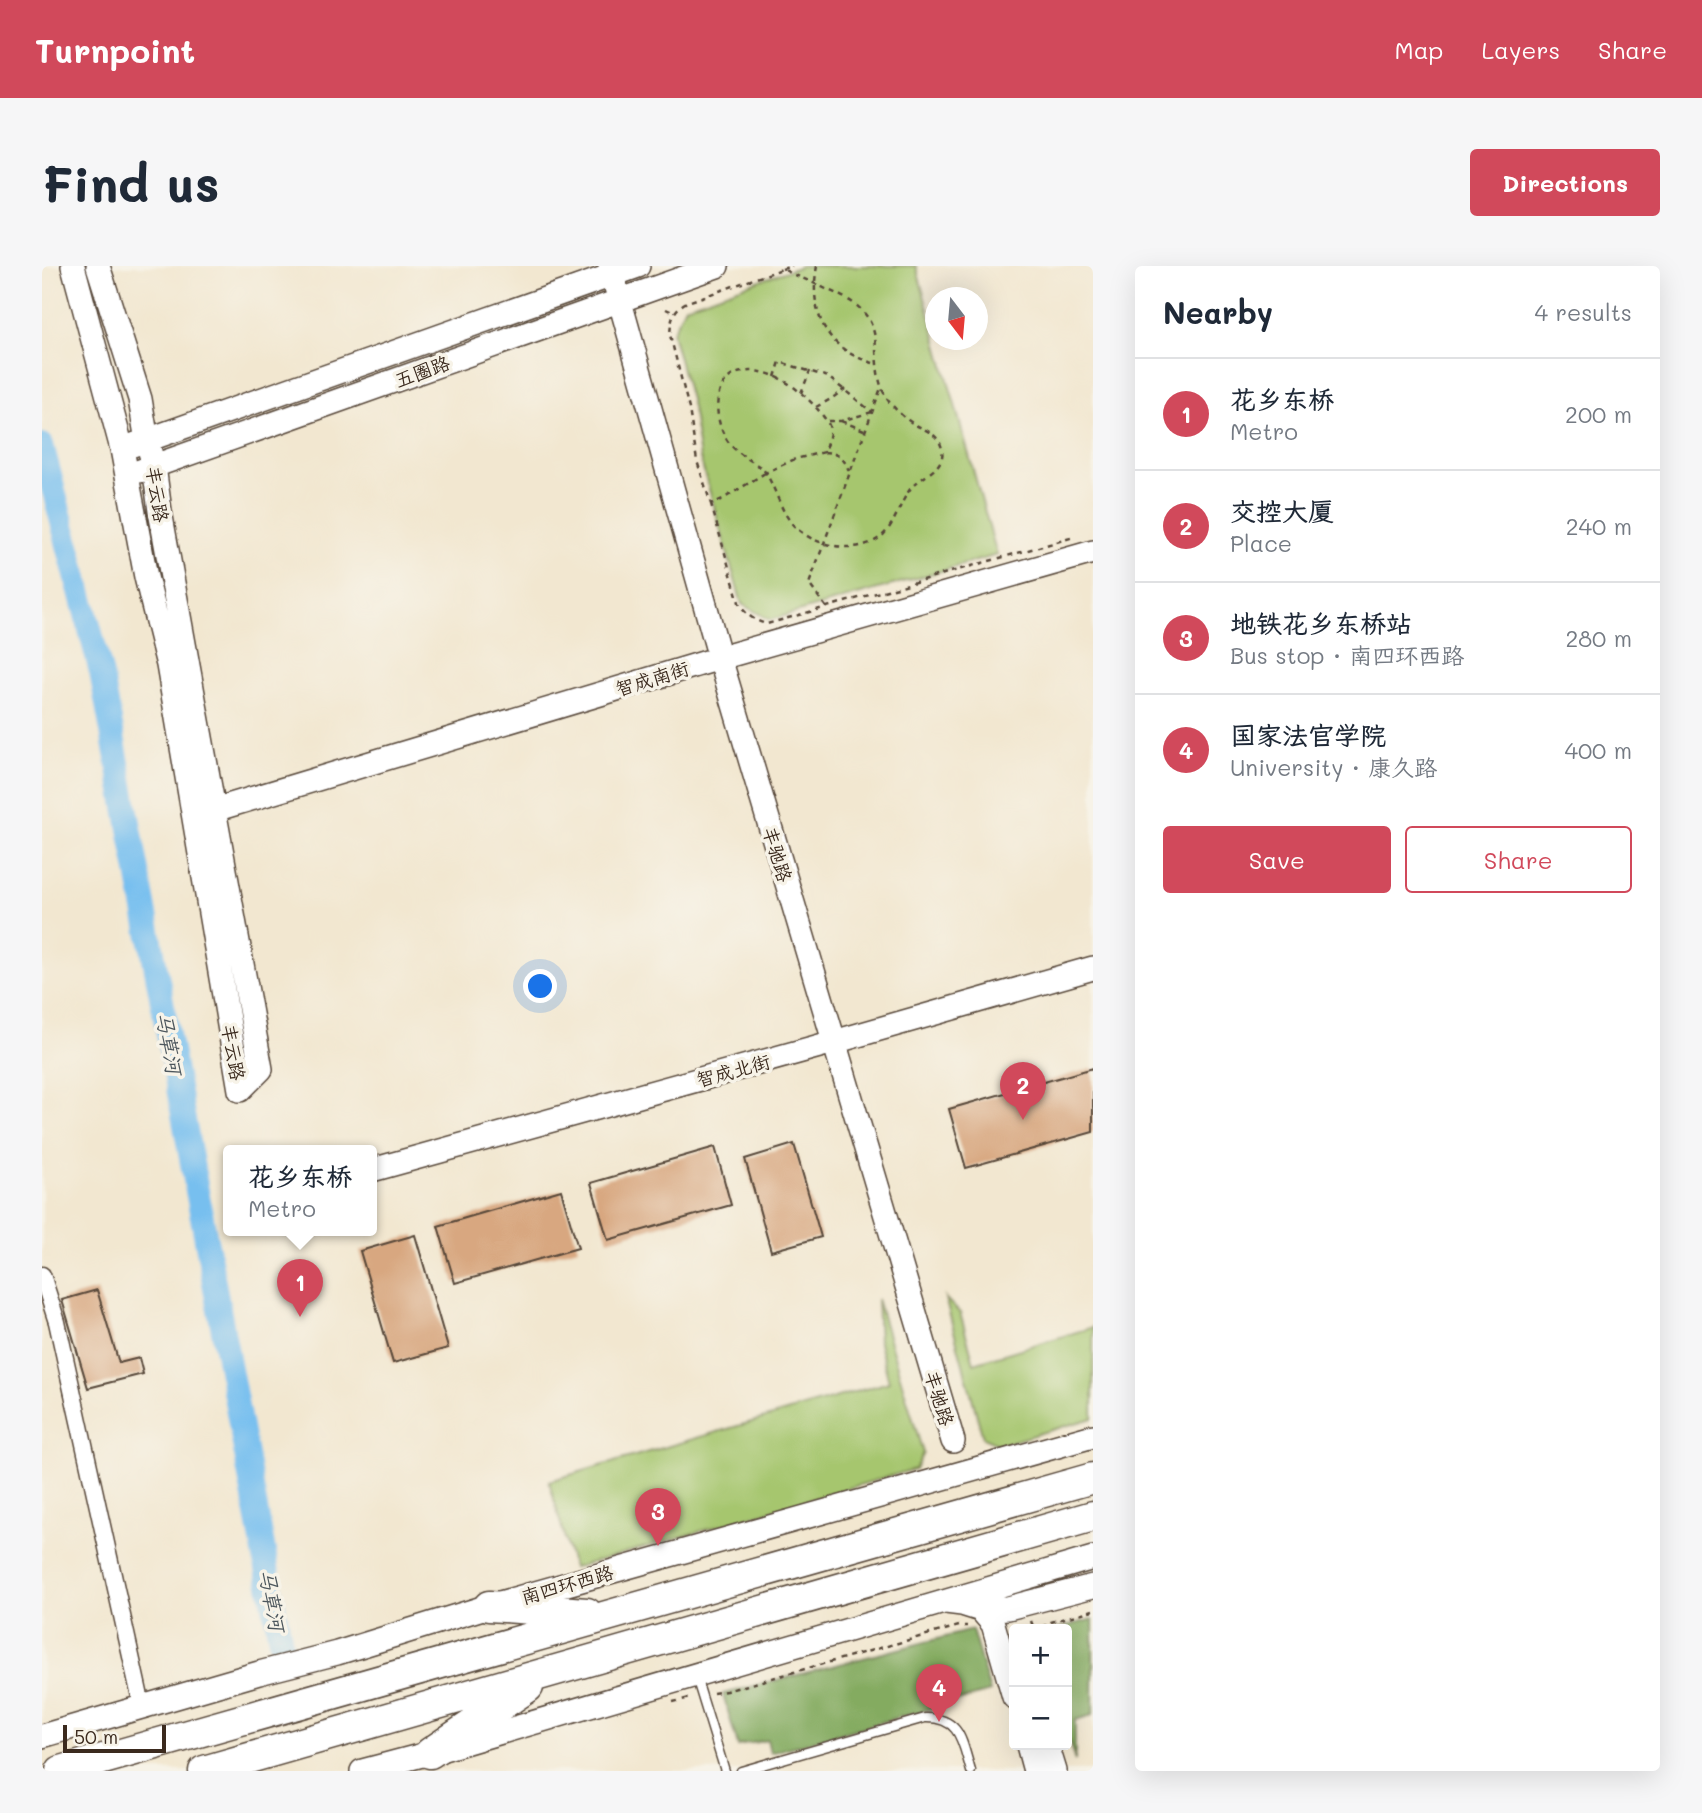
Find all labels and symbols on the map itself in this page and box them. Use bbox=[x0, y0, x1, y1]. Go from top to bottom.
north arrow bbox=[925, 287, 988, 350]
street label: 五圈路 bbox=[391, 350, 453, 392]
street label: 丰云路 bbox=[141, 464, 175, 524]
street label: 智成南街 bbox=[612, 655, 692, 701]
street label: 丰驰路 bbox=[758, 823, 798, 885]
your location bbox=[523, 969, 557, 1003]
water label: 马草河 bbox=[151, 1010, 189, 1079]
street label: 丰云路 bbox=[217, 1022, 251, 1082]
street label: 智成北街 bbox=[693, 1048, 773, 1092]
pin: 2 bbox=[1000, 1062, 1046, 1120]
pin: 1 bbox=[277, 1259, 323, 1317]
street label: 丰驰路 bbox=[920, 1367, 960, 1429]
pin: 3 bbox=[635, 1488, 681, 1546]
street label: 南四环西路 bbox=[518, 1559, 616, 1609]
water label: 马草河 bbox=[254, 1567, 292, 1636]
pin: 4 bbox=[916, 1664, 962, 1722]
scale bar bbox=[63, 1722, 166, 1754]

